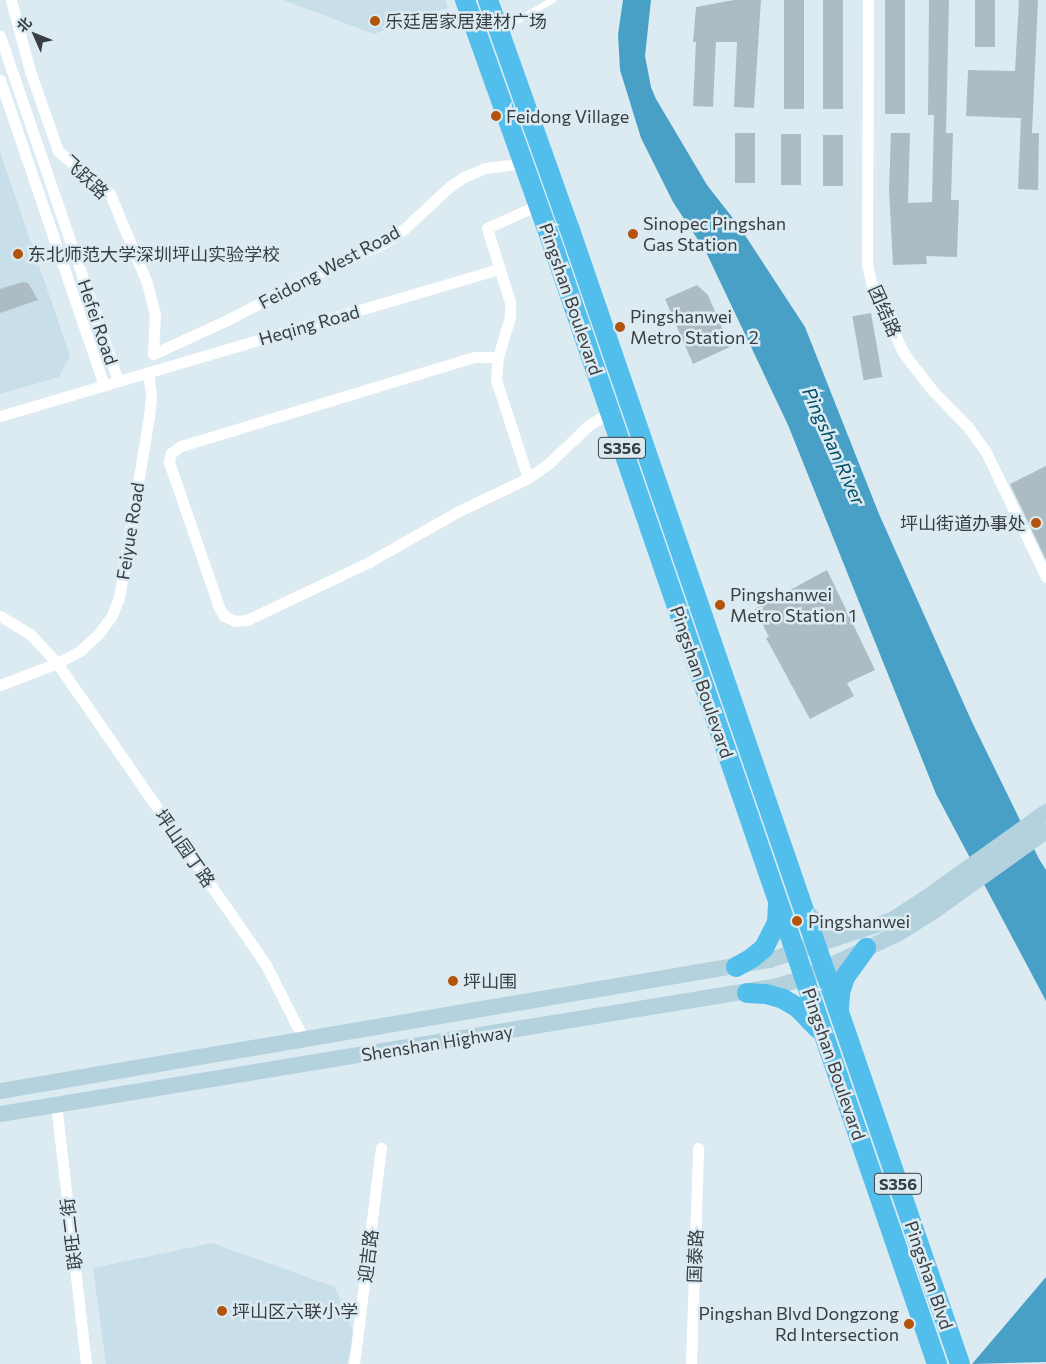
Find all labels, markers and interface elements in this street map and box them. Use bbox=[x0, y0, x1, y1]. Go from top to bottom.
north arrow bbox=[10, 10, 60, 60]
place label: 乐廷居家居建材广场 bbox=[385, 10, 547, 32]
text: 北 bbox=[13, 13, 35, 35]
marker: 乐廷居家居建材广场 bbox=[369, 15, 381, 27]
place label: Feidong Village bbox=[506, 105, 629, 127]
marker: Feidong Village bbox=[490, 110, 502, 122]
street label: 飞跃路 bbox=[59, 151, 113, 203]
place label: Sinopec Pingshan Gas Station bbox=[643, 213, 786, 255]
street label: Pingshan Boulevard bbox=[535, 220, 607, 378]
street label: Feidong West Road bbox=[255, 221, 403, 313]
marker: Sinopec Pingshan Gas Station bbox=[627, 228, 639, 240]
place label: 东北师范大学深圳坪山实验学校 bbox=[28, 243, 280, 265]
marker: 东北师范大学深圳坪山实验学校 bbox=[12, 248, 24, 260]
street label: Hefei Road bbox=[73, 276, 123, 368]
street label: 团结路 bbox=[864, 282, 906, 340]
street label: Heqing Road bbox=[256, 300, 362, 350]
place label: Pingshanwei Metro Station 2 bbox=[630, 306, 759, 348]
marker: Pingshanwei Metro Station 2 bbox=[614, 321, 626, 333]
water label: Pingshan River bbox=[798, 383, 870, 509]
road number: S356 bbox=[597, 434, 647, 462]
street label: Feiyue Road bbox=[112, 481, 148, 581]
place label: 坪山街道办事处 bbox=[900, 512, 1026, 534]
marker: 坪山街道办事处 bbox=[1030, 517, 1042, 529]
place label: Pingshanwei Metro Station 1 bbox=[730, 584, 856, 626]
marker: Pingshanwei Metro Station 1 bbox=[714, 599, 726, 611]
street label: Pingshan Boulevard bbox=[666, 603, 738, 761]
street label: 坪山园丁路 bbox=[150, 805, 220, 891]
place label: Pingshanwei bbox=[808, 910, 910, 932]
marker: Pingshanwei bbox=[790, 914, 804, 928]
place label: 坪山围 bbox=[463, 970, 517, 992]
marker: 坪山围 bbox=[447, 975, 459, 987]
street label: Pingshan Boulevard bbox=[798, 985, 870, 1143]
street label: Shenshan Highway bbox=[360, 1020, 514, 1066]
road number: S356 bbox=[873, 1170, 923, 1198]
street label: 联旺二街 bbox=[56, 1197, 86, 1271]
street label: Pingshan Blvd bbox=[900, 1218, 958, 1332]
street label: 迎吉路 bbox=[354, 1228, 382, 1284]
street label: 国泰路 bbox=[683, 1229, 707, 1283]
place label: 坪山区六联小学 bbox=[232, 1300, 358, 1322]
place label: Pingshan Blvd Dongzong Rd Intersection bbox=[698, 1303, 899, 1346]
marker: 坪山区六联小学 bbox=[216, 1305, 228, 1317]
marker: Pingshan Blvd Dongzong Rd Intersection bbox=[903, 1318, 915, 1330]

